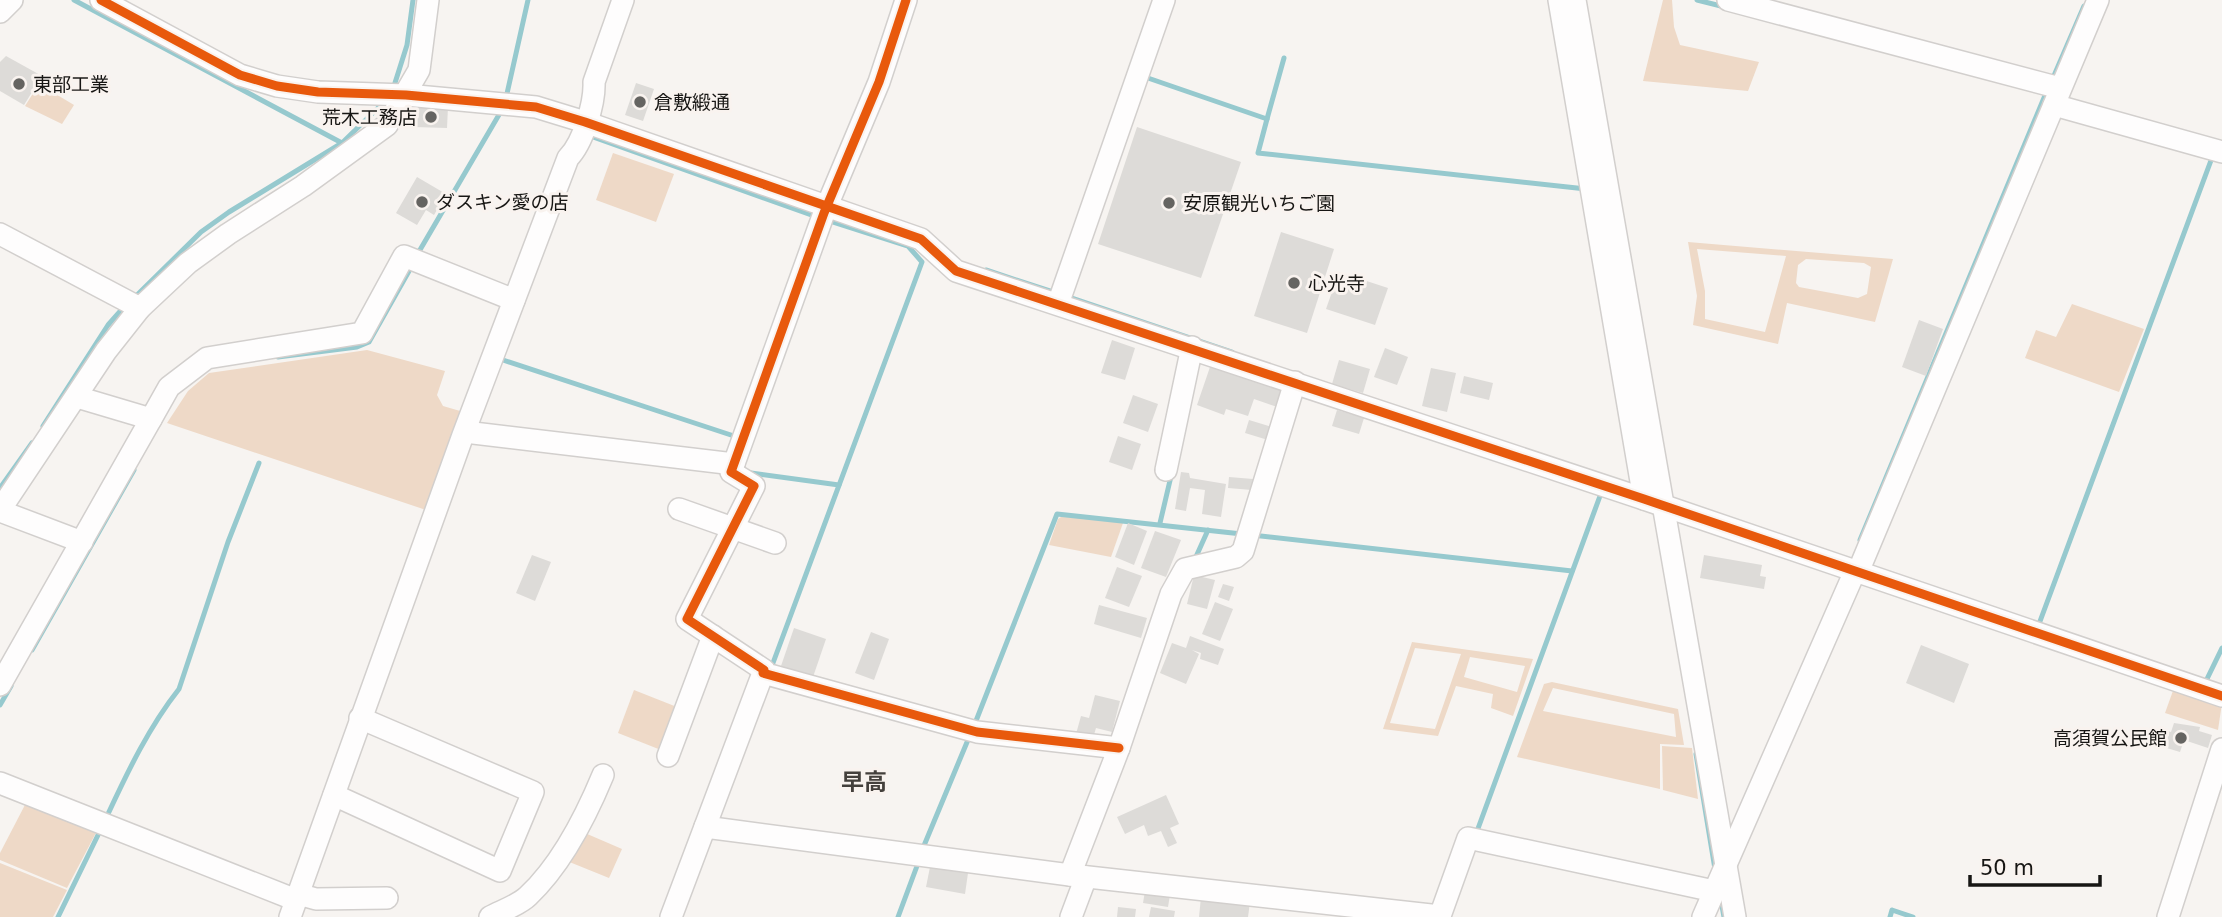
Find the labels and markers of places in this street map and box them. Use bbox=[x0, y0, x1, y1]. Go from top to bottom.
place label: 東部工業 bbox=[33, 73, 109, 95]
marker: 東部工業 bbox=[11, 76, 27, 92]
place label: 倉敷緞通 bbox=[654, 91, 730, 113]
marker: 倉敷緞通 bbox=[632, 94, 648, 110]
place label: 荒木工務店 bbox=[322, 106, 417, 128]
marker: 荒木工務店 bbox=[423, 109, 439, 125]
place label: ダスキン愛の店 bbox=[436, 191, 568, 213]
place label: 安原観光いちご園 bbox=[1183, 192, 1335, 214]
marker: ダスキン愛の店 bbox=[414, 194, 430, 210]
marker: 安原観光いちご園 bbox=[1161, 195, 1177, 211]
place label: 心光寺 bbox=[1308, 272, 1365, 294]
marker: 心光寺 bbox=[1286, 275, 1302, 291]
place label: 高須賀公民館 bbox=[2053, 727, 2167, 749]
marker: 高須賀公民館 bbox=[2173, 730, 2189, 746]

